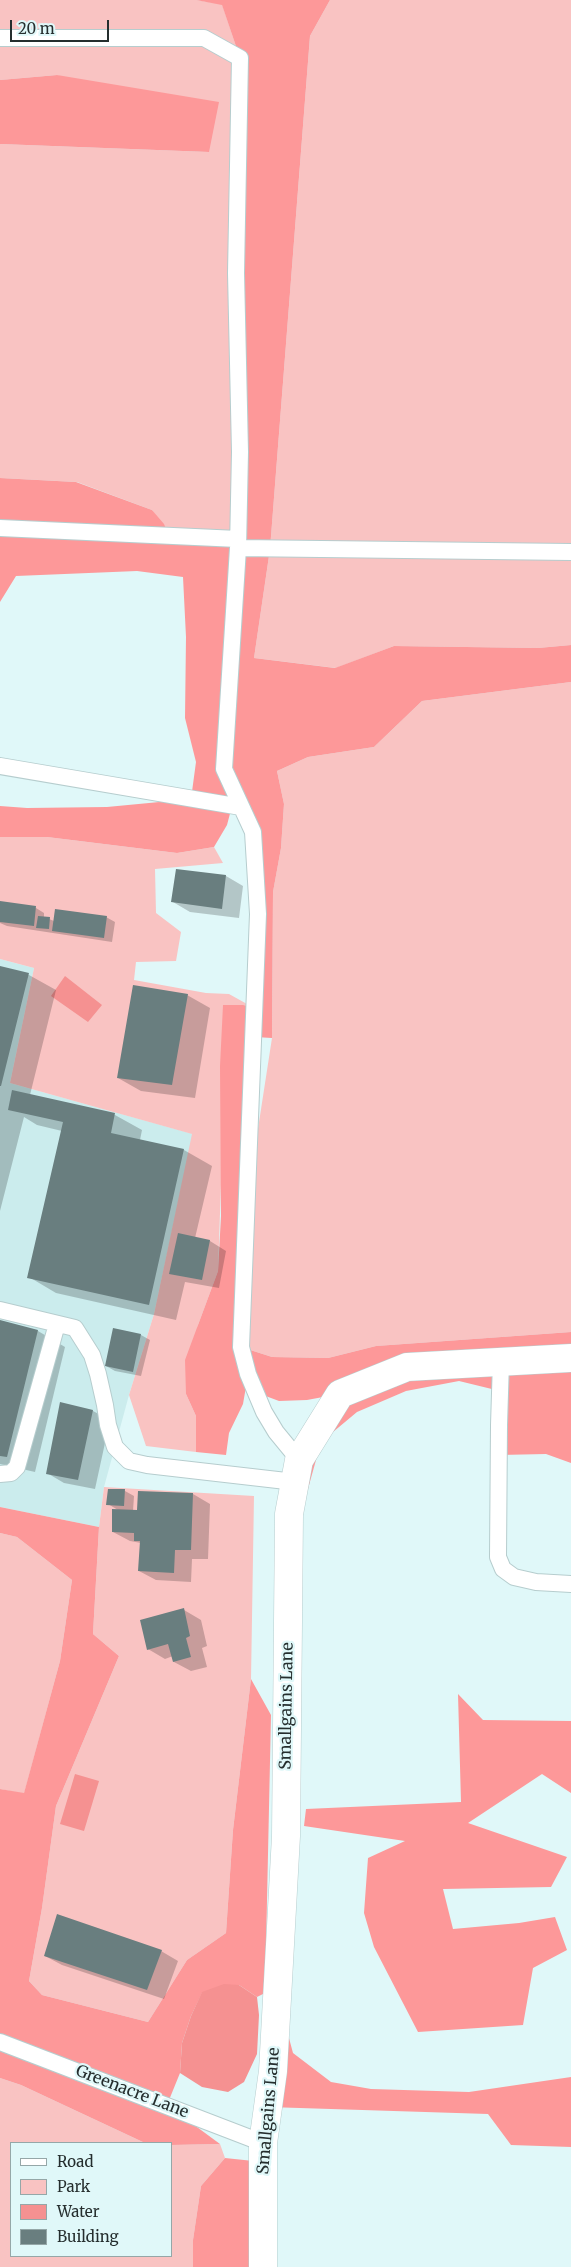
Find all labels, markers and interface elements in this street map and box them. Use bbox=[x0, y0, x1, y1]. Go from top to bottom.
scale bar bbox=[12, 10, 111, 42]
text: 20 m bbox=[18, 19, 55, 38]
street label: Smallgains Lane bbox=[276, 1642, 298, 1770]
street label: Smallgains Lane bbox=[254, 2047, 284, 2175]
street label: Greenacre Lane bbox=[73, 2062, 191, 2122]
legend bbox=[10, 2142, 172, 2257]
text: Road bbox=[57, 2152, 93, 2171]
text: Park bbox=[57, 2177, 90, 2196]
text: Water bbox=[57, 2202, 99, 2221]
text: Building bbox=[57, 2227, 119, 2246]

